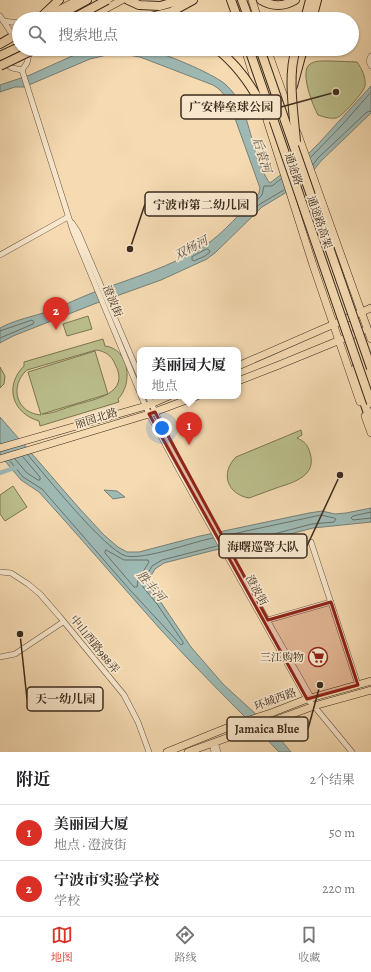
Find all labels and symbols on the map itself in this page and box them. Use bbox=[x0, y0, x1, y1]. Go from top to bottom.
callout: 广安棒垒球公园 bbox=[181, 95, 281, 119]
text: 广安棒垒球公园 bbox=[189, 99, 273, 115]
water label: 后袁河 bbox=[249, 135, 276, 176]
street label: 通途路 bbox=[281, 151, 306, 187]
callout: 宁波市第二幼儿园 bbox=[145, 192, 257, 216]
street label: 通途路高架 bbox=[303, 194, 336, 251]
text: 宁波市第二幼儿园 bbox=[153, 197, 249, 213]
water label: 双杨河 bbox=[171, 232, 212, 264]
street label: 澄波街 bbox=[99, 283, 126, 319]
pin: 2 bbox=[43, 297, 69, 330]
street label: 丽园北路 bbox=[73, 405, 119, 432]
pin: 1 bbox=[176, 412, 202, 445]
your location bbox=[152, 418, 172, 438]
callout: 海曙巡警大队 bbox=[219, 534, 307, 558]
text: 海曙巡警大队 bbox=[227, 539, 299, 555]
water label: 胜丰河 bbox=[133, 567, 170, 606]
street label: 澄波街 bbox=[242, 572, 271, 608]
street label: 中山西路988弄 bbox=[67, 612, 123, 677]
supermarket icon: 三江购物 bbox=[307, 646, 329, 668]
place label: 三江购物 bbox=[260, 650, 304, 665]
street label: 环城西路 bbox=[252, 685, 298, 714]
callout: 天一幼儿园 bbox=[27, 687, 103, 711]
text: 天一幼儿园 bbox=[35, 691, 95, 707]
callout: Jamaica Blue bbox=[227, 717, 308, 741]
text: Jamaica Blue bbox=[235, 721, 300, 737]

